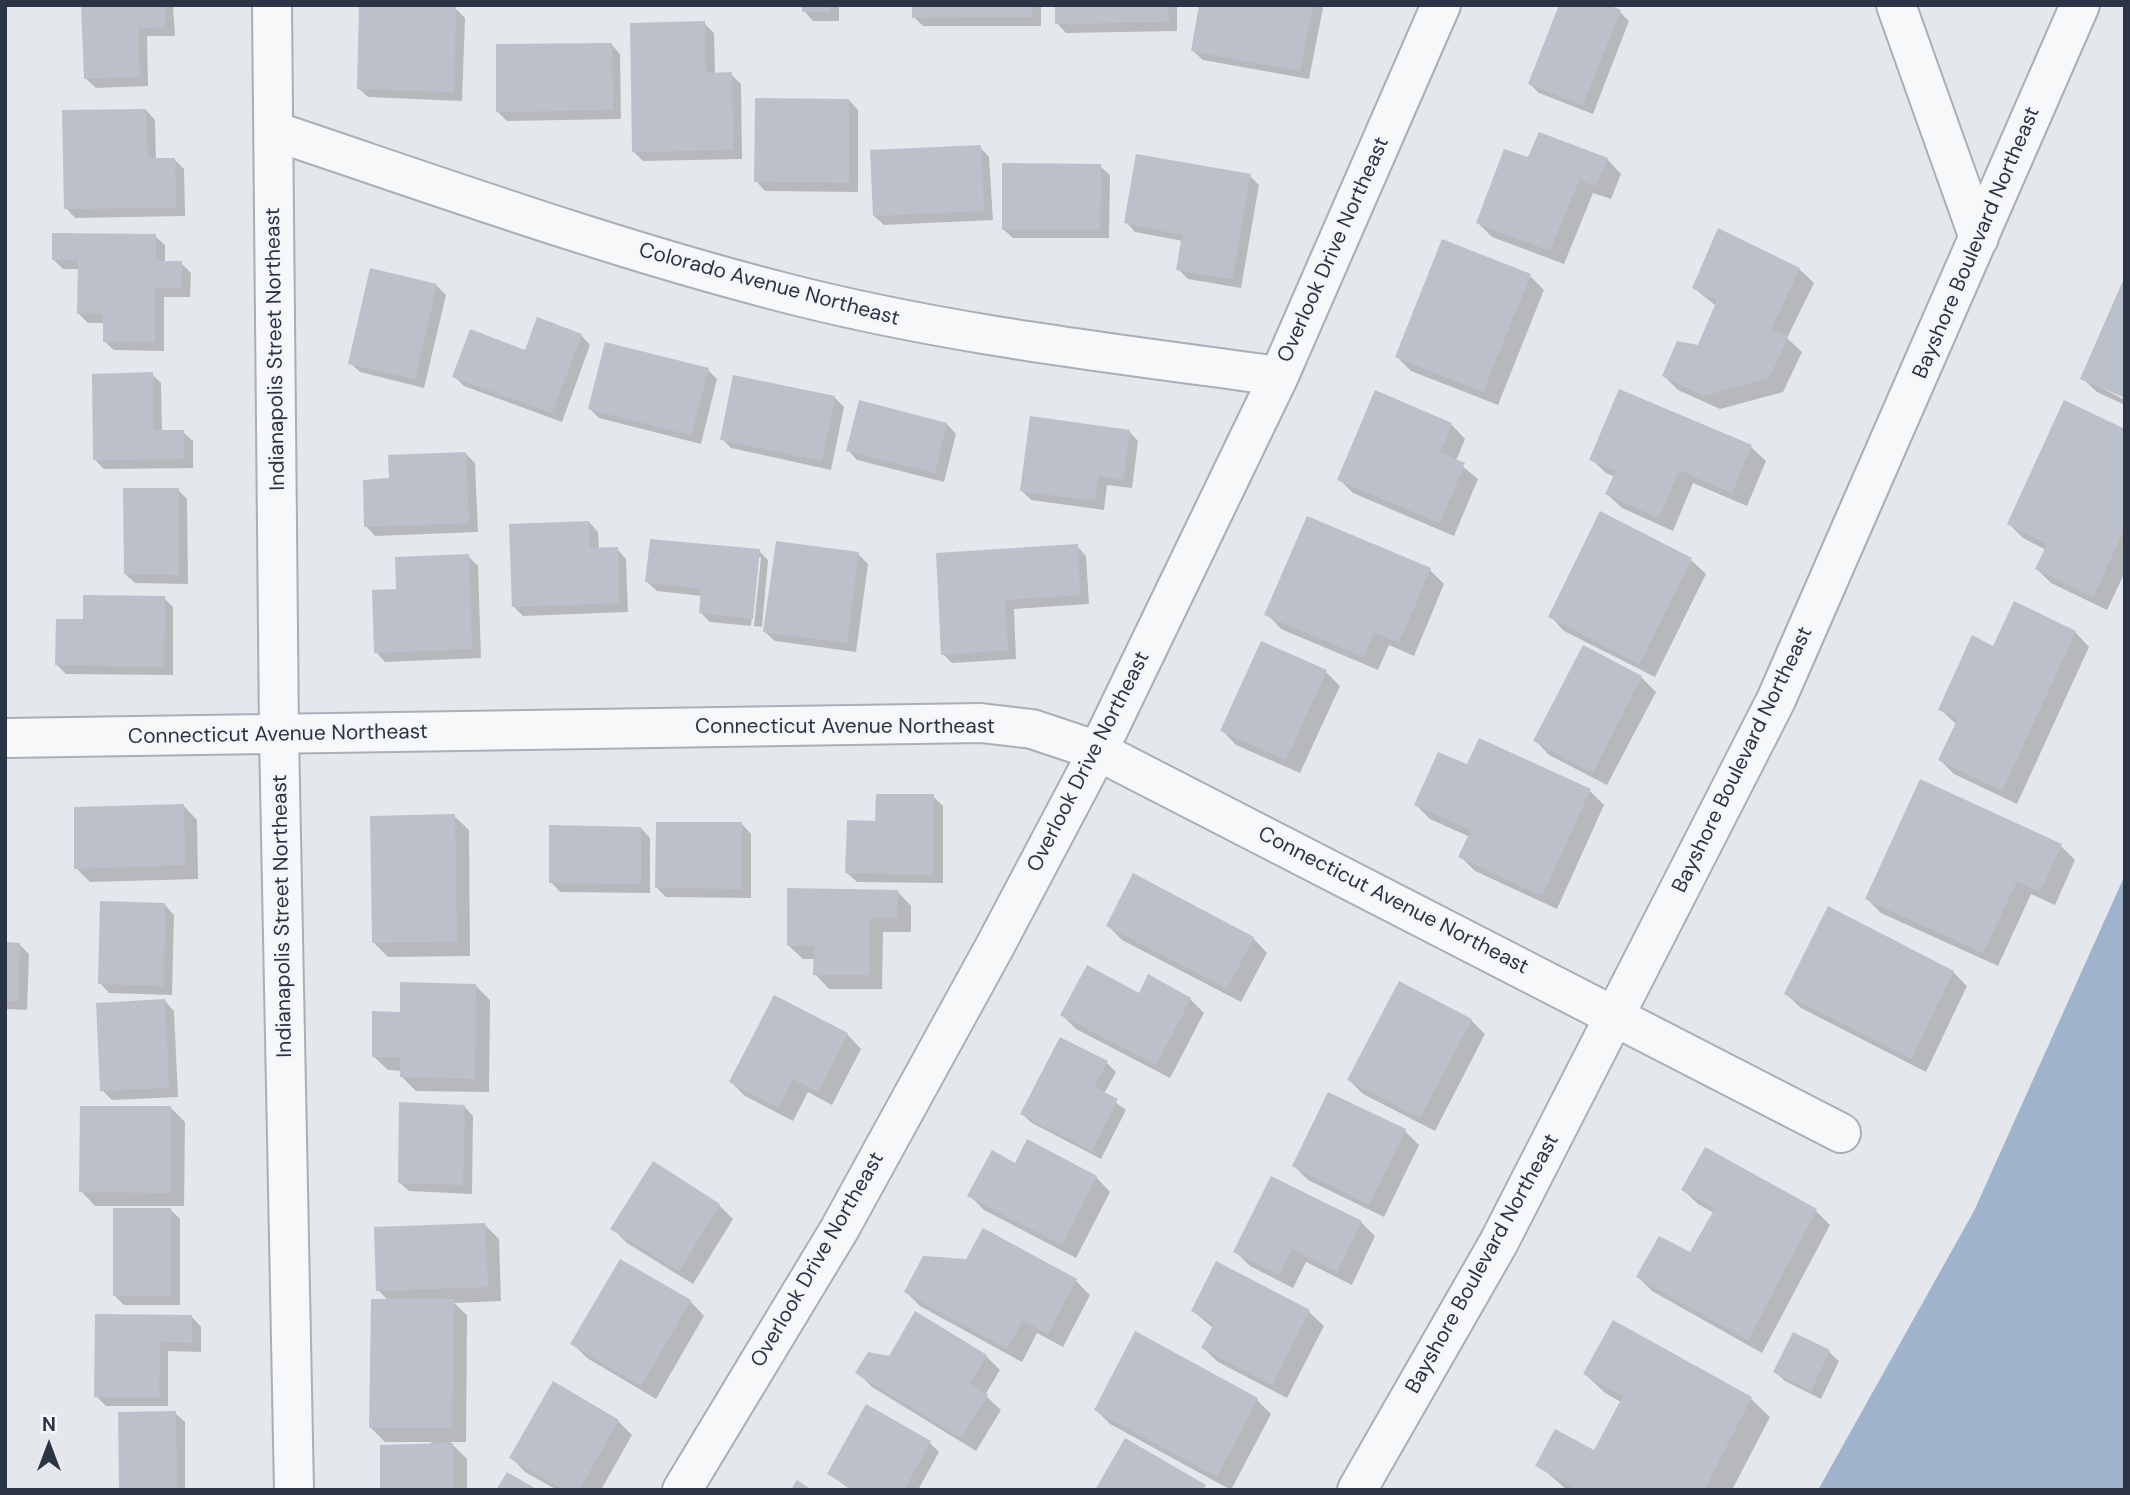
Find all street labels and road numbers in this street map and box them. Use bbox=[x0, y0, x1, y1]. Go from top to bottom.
street label: Bayshore Boulevard Northeast bbox=[1908, 103, 2046, 383]
street label: Overlook Drive Northeast bbox=[1273, 133, 1395, 367]
street label: Indianapolis Street Northeast bbox=[261, 207, 291, 491]
street label: Colorado Avenue Northeast bbox=[636, 238, 902, 332]
street label: Bayshore Boulevard Northeast bbox=[1667, 623, 1819, 897]
street label: Overlook Drive Northeast bbox=[1022, 647, 1156, 877]
street label: Connecticut Avenue Northeast bbox=[695, 714, 995, 740]
street label: Connecticut Avenue Northeast bbox=[128, 720, 428, 750]
street label: Indianapolis Street Northeast bbox=[268, 774, 298, 1058]
street label: Connecticut Avenue Northeast bbox=[1254, 822, 1532, 980]
street label: Bayshore Boulevard Northeast bbox=[1401, 1130, 1565, 1398]
street label: Overlook Drive Northeast bbox=[746, 1148, 890, 1372]

